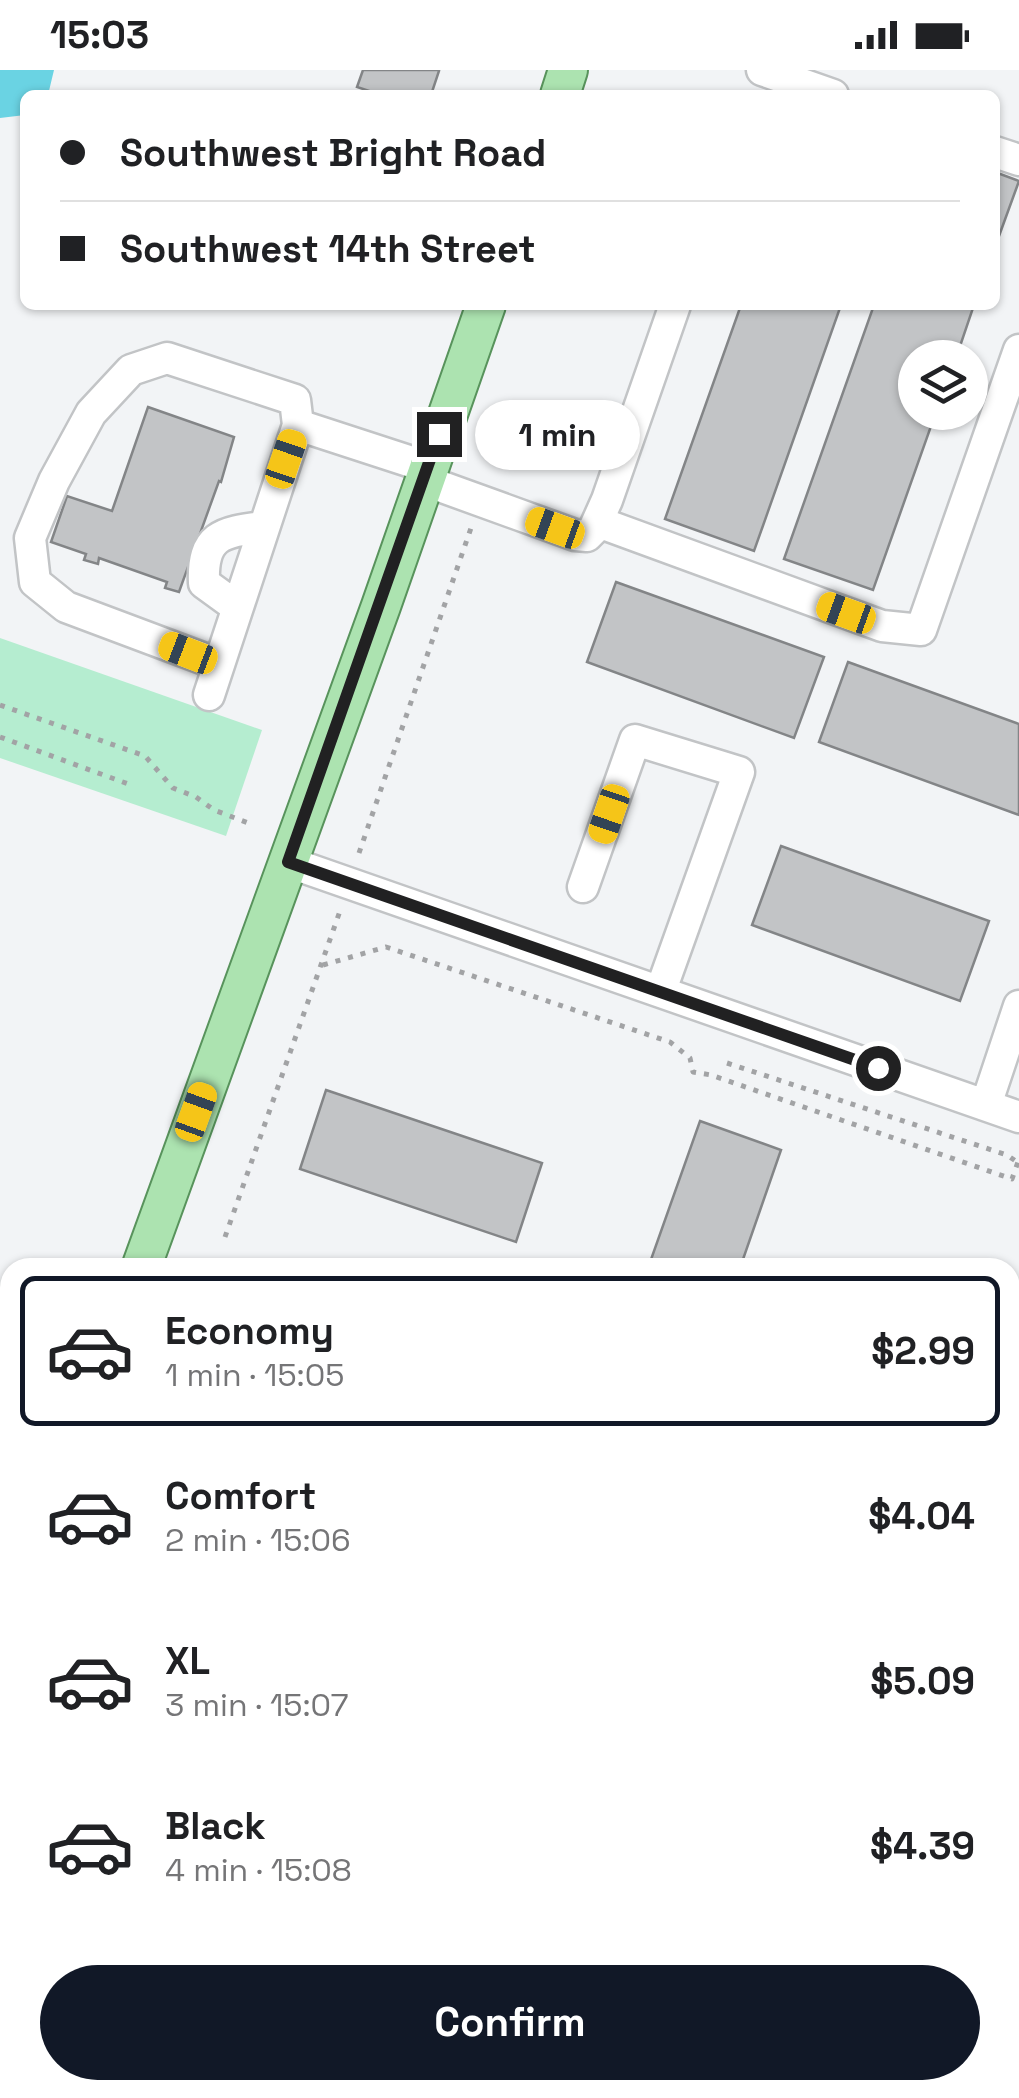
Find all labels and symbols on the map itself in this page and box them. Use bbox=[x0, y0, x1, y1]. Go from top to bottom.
callout: 1 min bbox=[474, 399, 639, 469]
route end bbox=[417, 412, 462, 457]
car bbox=[262, 426, 310, 492]
car bbox=[522, 504, 588, 552]
car bbox=[813, 589, 879, 637]
car bbox=[155, 628, 221, 678]
car bbox=[585, 781, 633, 847]
route start bbox=[856, 1046, 901, 1091]
car bbox=[172, 1079, 220, 1145]

